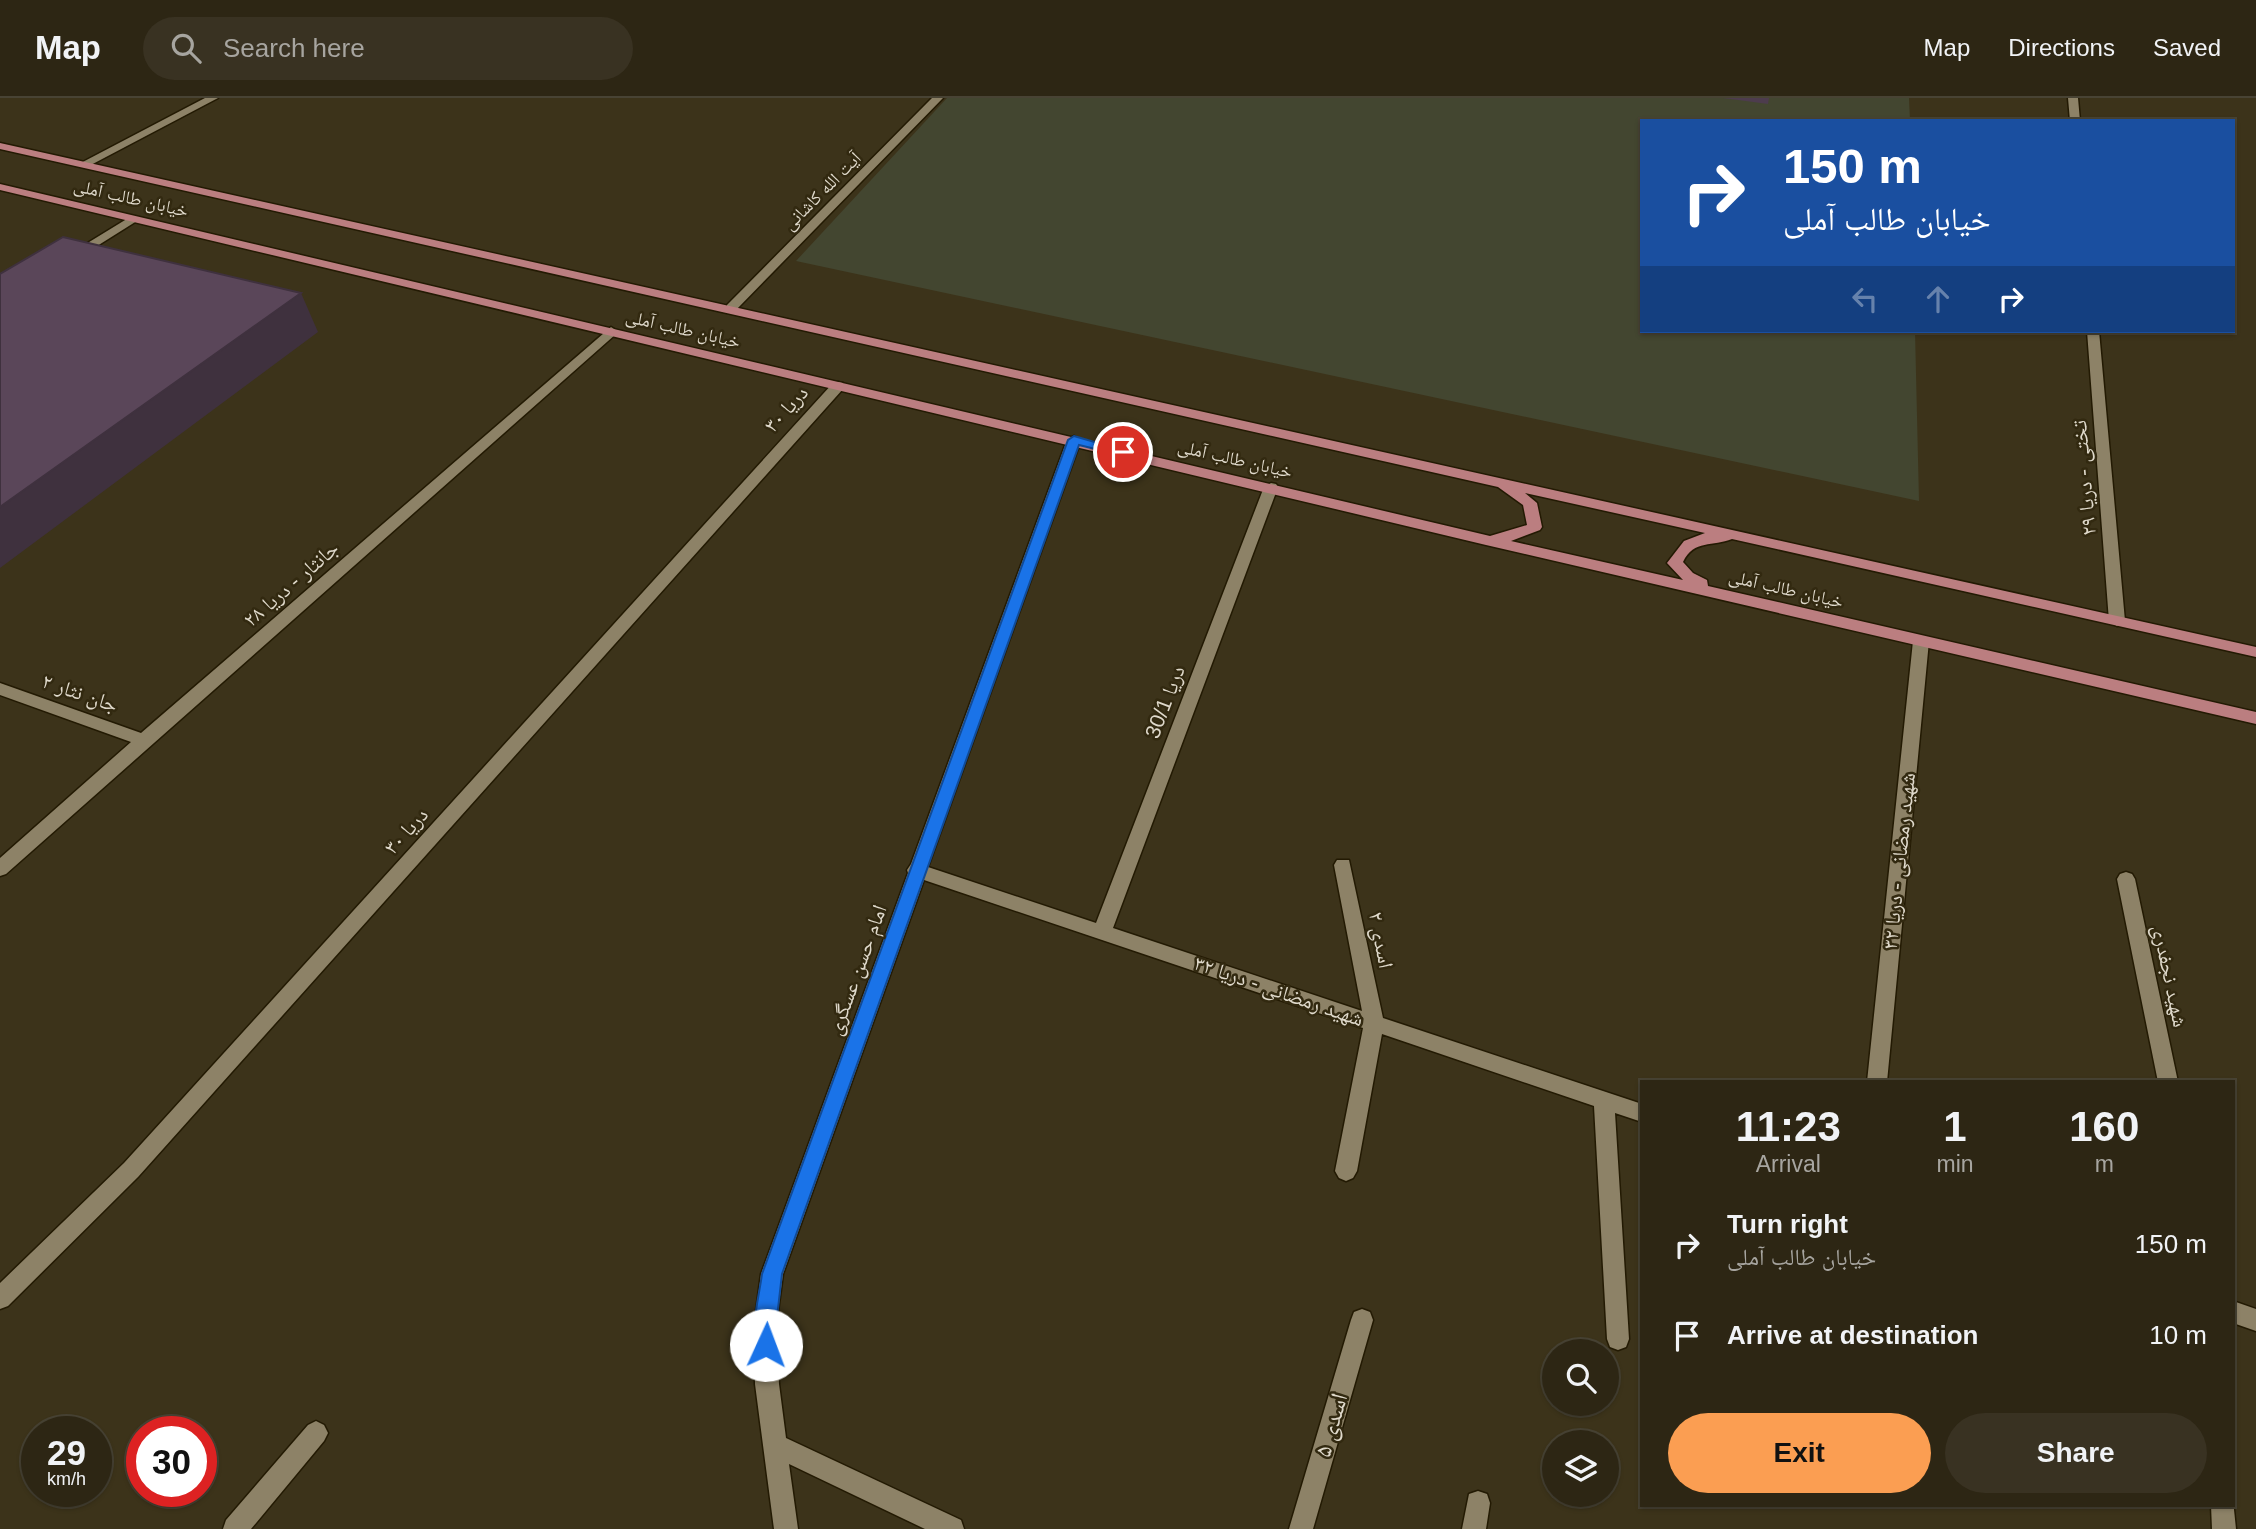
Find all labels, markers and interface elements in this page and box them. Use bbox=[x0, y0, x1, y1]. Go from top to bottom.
search box bbox=[143, 17, 633, 80]
text: Map bbox=[35, 29, 101, 66]
icon: search bbox=[167, 29, 205, 67]
text: Search here bbox=[223, 33, 365, 63]
text: Map bbox=[1924, 34, 1970, 61]
text: Directions bbox=[2008, 34, 2115, 61]
text: Saved bbox=[2153, 34, 2221, 61]
text: 150 m bbox=[1783, 139, 1922, 193]
icon: right bbox=[1668, 147, 1759, 238]
street label: آیت الله کاشانی bbox=[779, 148, 866, 235]
street label: خیابان طالب آملی bbox=[72, 175, 190, 222]
text: خیابان طالب آملی bbox=[1783, 201, 1991, 237]
icon: left bbox=[1846, 280, 1884, 318]
icon: ahead bbox=[1919, 280, 1957, 318]
icon: right bbox=[1992, 280, 2030, 318]
street label: خیابان طالب آملی bbox=[624, 306, 742, 353]
street label: دریا ۳۰ bbox=[759, 381, 813, 437]
street label: تختی - دریا ۲۹ bbox=[2067, 419, 2102, 537]
pin bbox=[1093, 422, 1153, 482]
icon: arrive bbox=[1104, 433, 1142, 471]
street label: خیابان طالب آملی bbox=[1176, 436, 1294, 483]
street label: جانثار - دریا ۲۸ bbox=[239, 536, 343, 631]
street label: خیابان طالب آملی bbox=[1727, 566, 1845, 613]
street label: دریا 30/1 bbox=[1140, 662, 1189, 742]
street label: جان نثار ۲ bbox=[39, 669, 121, 717]
street label: شهید رمضانی - دریا ۳۲ bbox=[1878, 772, 1921, 951]
street label: دریا ۳۰ bbox=[379, 803, 433, 859]
street label: امام حسن عسگری bbox=[822, 902, 894, 1039]
street label: اسدی ۲ bbox=[1364, 910, 1398, 970]
street label: شهید نجفدری bbox=[2147, 923, 2193, 1029]
street label: شهید رمضانی - دریا ۳۲ bbox=[1191, 951, 1367, 1032]
text: 11:23 bbox=[1736, 1103, 1841, 1150]
text: 1 bbox=[1943, 1103, 1967, 1150]
text: 160 bbox=[2069, 1103, 2139, 1150]
text: Arrival bbox=[1756, 1151, 1821, 1177]
text: min bbox=[1936, 1151, 1974, 1177]
text: m bbox=[2095, 1151, 2114, 1177]
text: Turn right bbox=[1727, 1209, 1848, 1239]
icon: right bbox=[1668, 1226, 1706, 1264]
text: 150 m bbox=[2135, 1229, 2207, 1259]
text: خیابان طالب آملی bbox=[1727, 1244, 1876, 1270]
position arrow bbox=[729, 1308, 803, 1382]
icon: arrive bbox=[1668, 1317, 1706, 1355]
text: Arrive at destination bbox=[1727, 1320, 1978, 1350]
text: 10 m bbox=[2149, 1320, 2207, 1350]
map controls bbox=[1542, 1339, 1619, 1507]
button: search bbox=[1542, 1339, 1619, 1416]
street label: اسدی ۵ bbox=[1309, 1390, 1353, 1460]
button: Exit bbox=[1668, 1413, 1931, 1493]
button: Share bbox=[1945, 1413, 2207, 1493]
speed limit sign: 30 bbox=[126, 1416, 217, 1507]
button: layers bbox=[1542, 1430, 1619, 1507]
text: 29 bbox=[47, 1433, 86, 1472]
text: km/h bbox=[47, 1469, 86, 1489]

